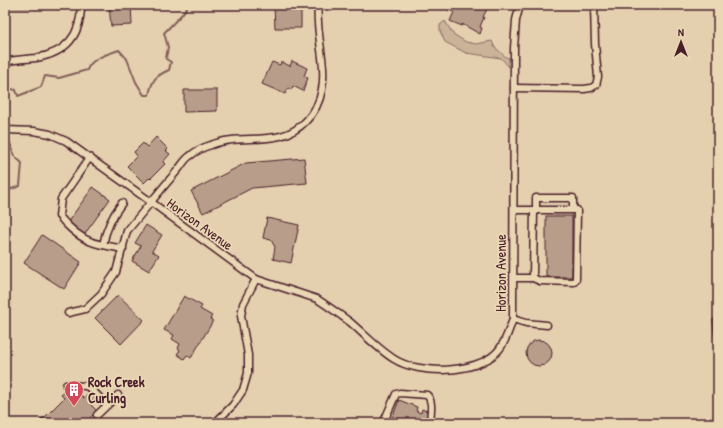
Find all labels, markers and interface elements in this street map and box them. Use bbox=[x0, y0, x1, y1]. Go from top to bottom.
north arrow bbox=[661, 22, 701, 62]
text: N bbox=[678, 25, 684, 39]
street label: Horizon Avenue bbox=[163, 193, 238, 254]
street label: Horizon Avenue bbox=[491, 234, 510, 312]
place label: Rock Creek Curling bbox=[88, 372, 145, 409]
building icon: Rock Creek Curling bbox=[63, 379, 85, 407]

